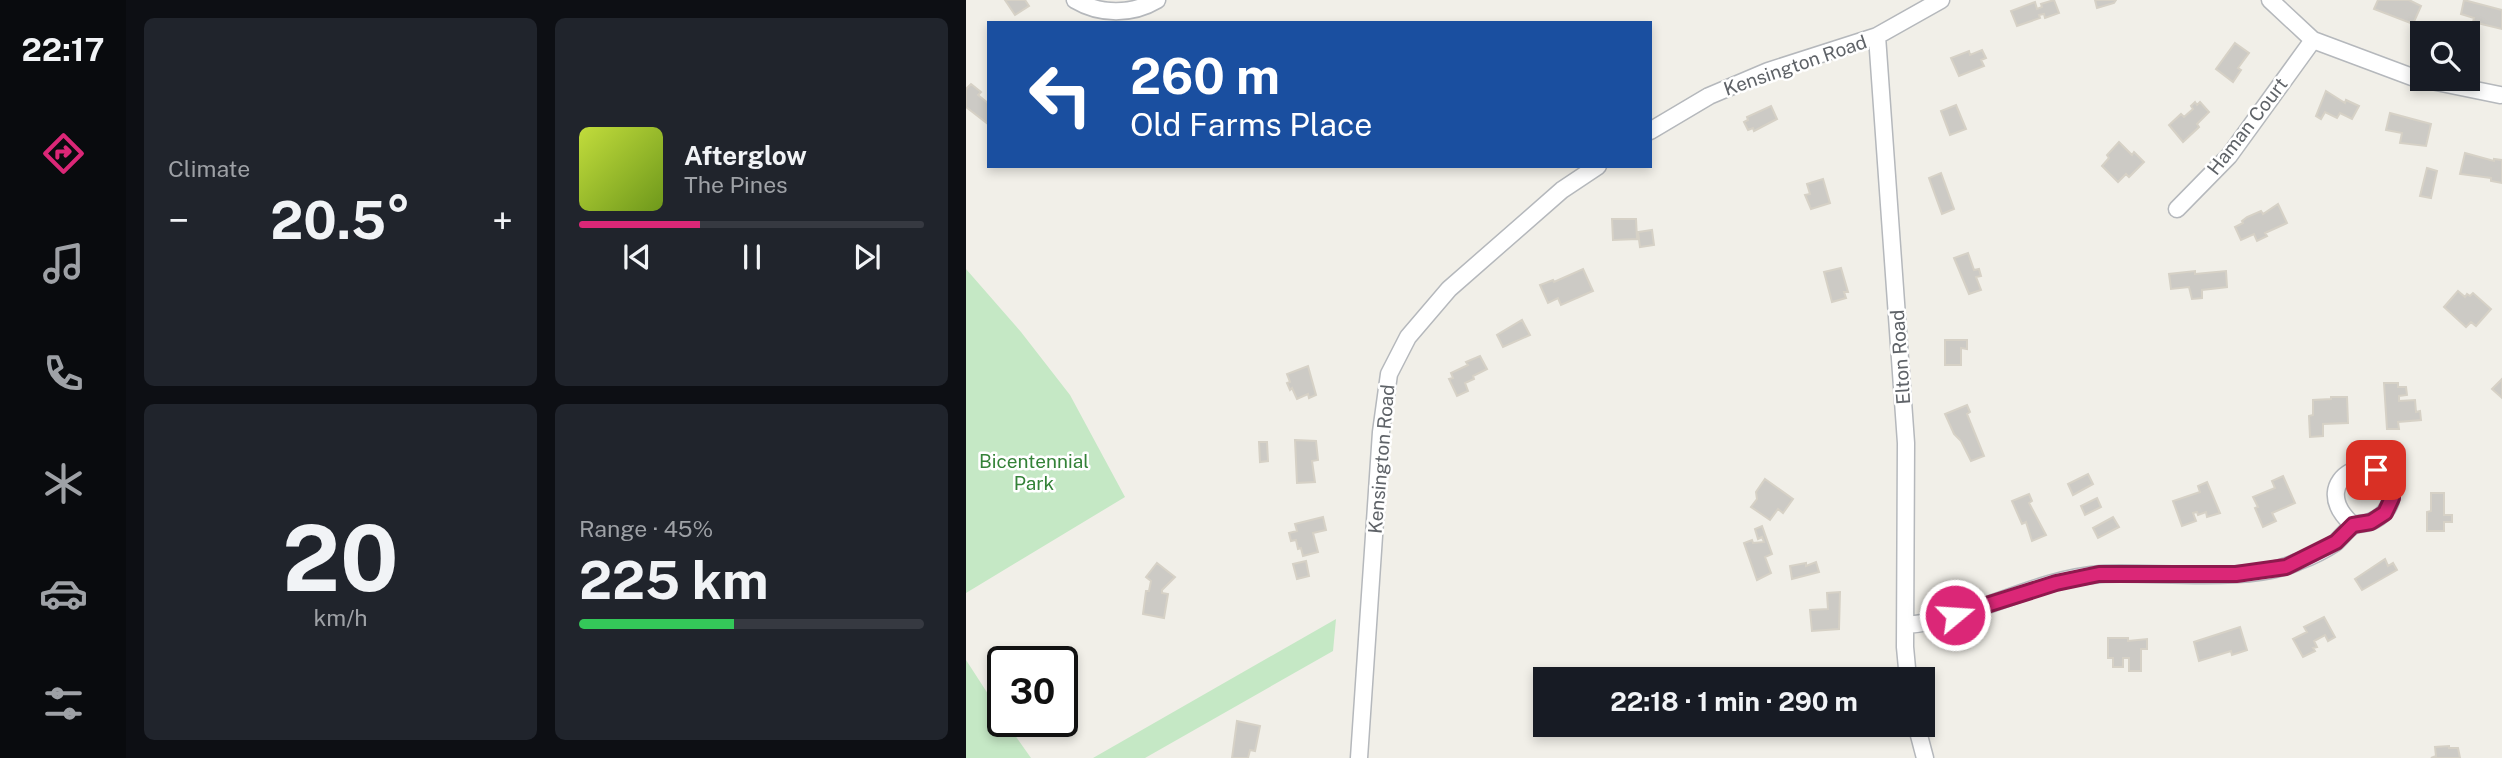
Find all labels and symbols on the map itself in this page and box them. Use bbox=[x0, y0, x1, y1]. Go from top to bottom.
street label: Kensington Road bbox=[1721, 30, 1869, 100]
street label: Haman Court bbox=[2202, 73, 2292, 179]
street label: Elton Road bbox=[1886, 309, 1914, 405]
street label: Kensington Road bbox=[1364, 383, 1398, 535]
pin bbox=[2346, 440, 2406, 500]
park label: Bicentennial Park bbox=[979, 450, 1089, 494]
position arrow bbox=[1918, 578, 1992, 652]
speed limit sign: 30 bbox=[987, 646, 1078, 737]

